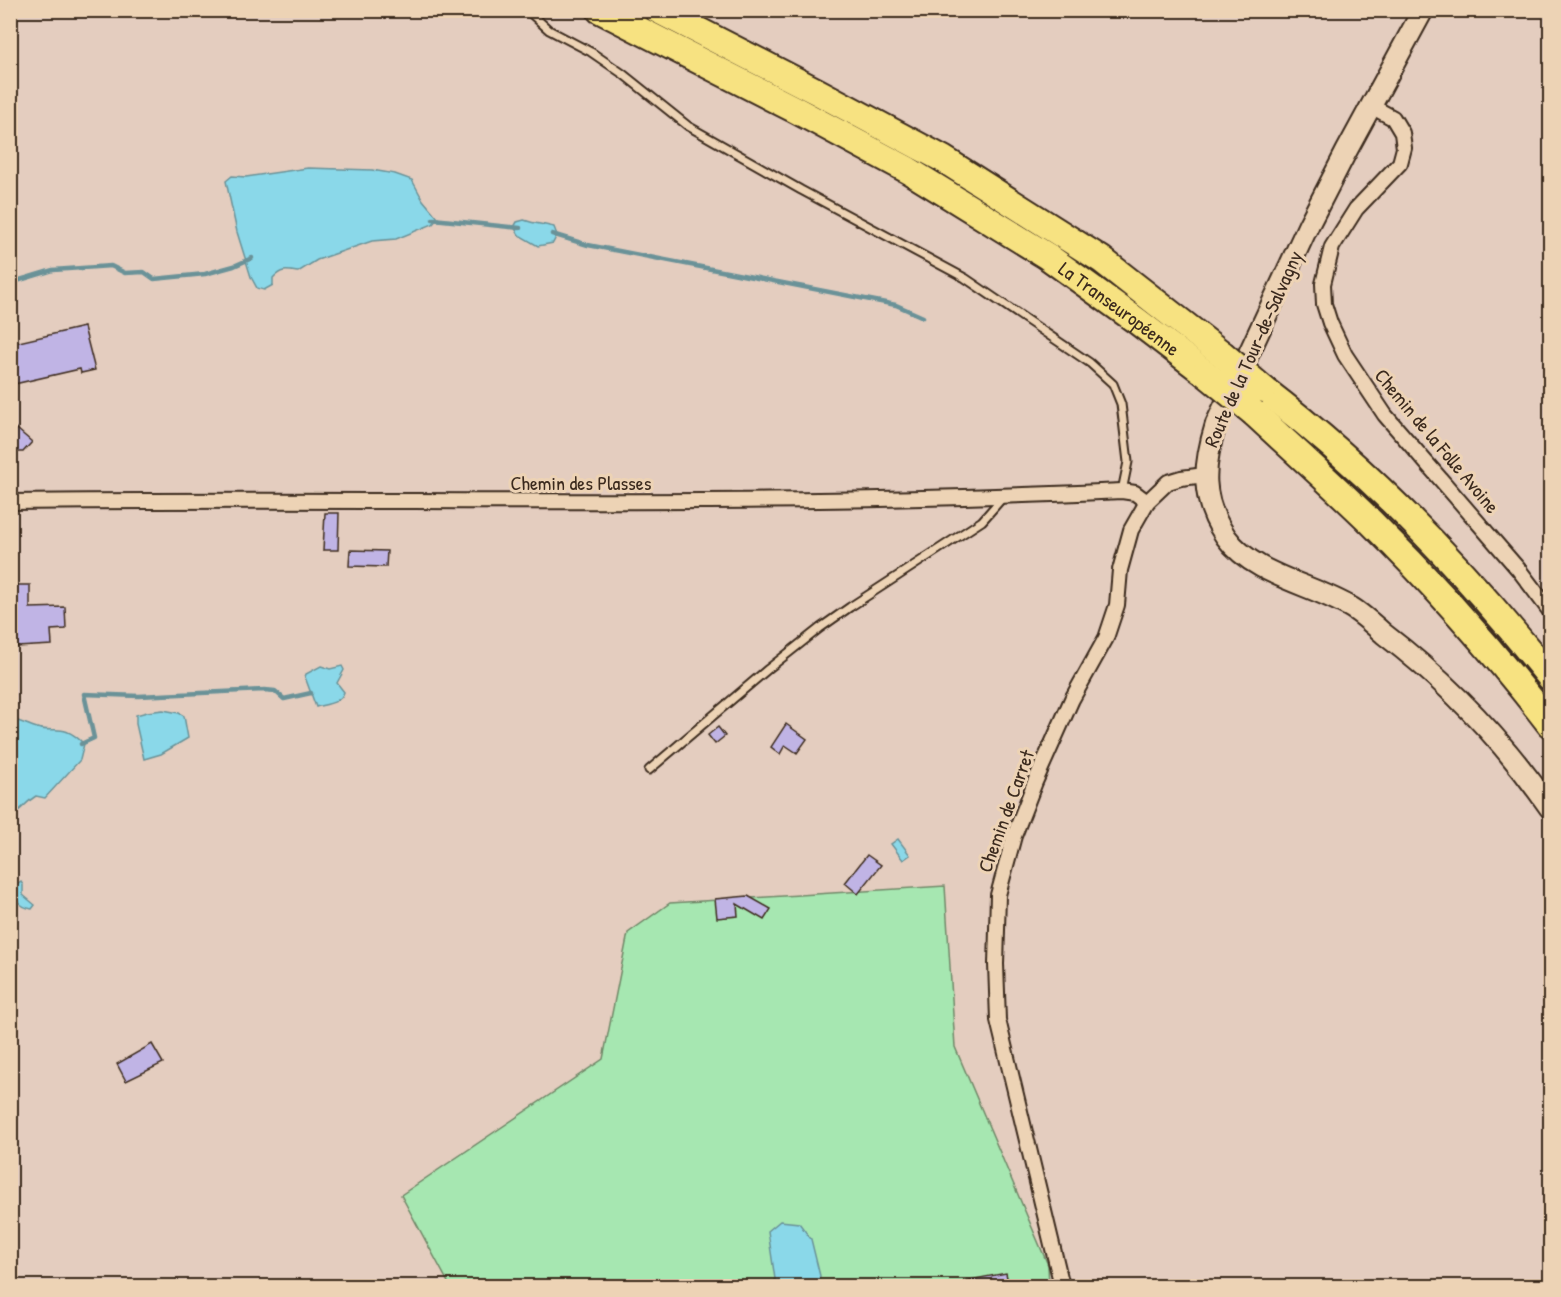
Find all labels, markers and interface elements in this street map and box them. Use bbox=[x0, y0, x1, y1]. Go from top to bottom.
street label: Route de la Tour-de-Salvagny bbox=[1197, 246, 1308, 451]
street label: La Transeuropéenne bbox=[1054, 255, 1186, 362]
street label: Chemin de la Folle Avoine bbox=[1369, 363, 1506, 519]
street label: Chemin des Plasses bbox=[511, 469, 652, 496]
street label: Chemin de Carret bbox=[971, 745, 1041, 876]

